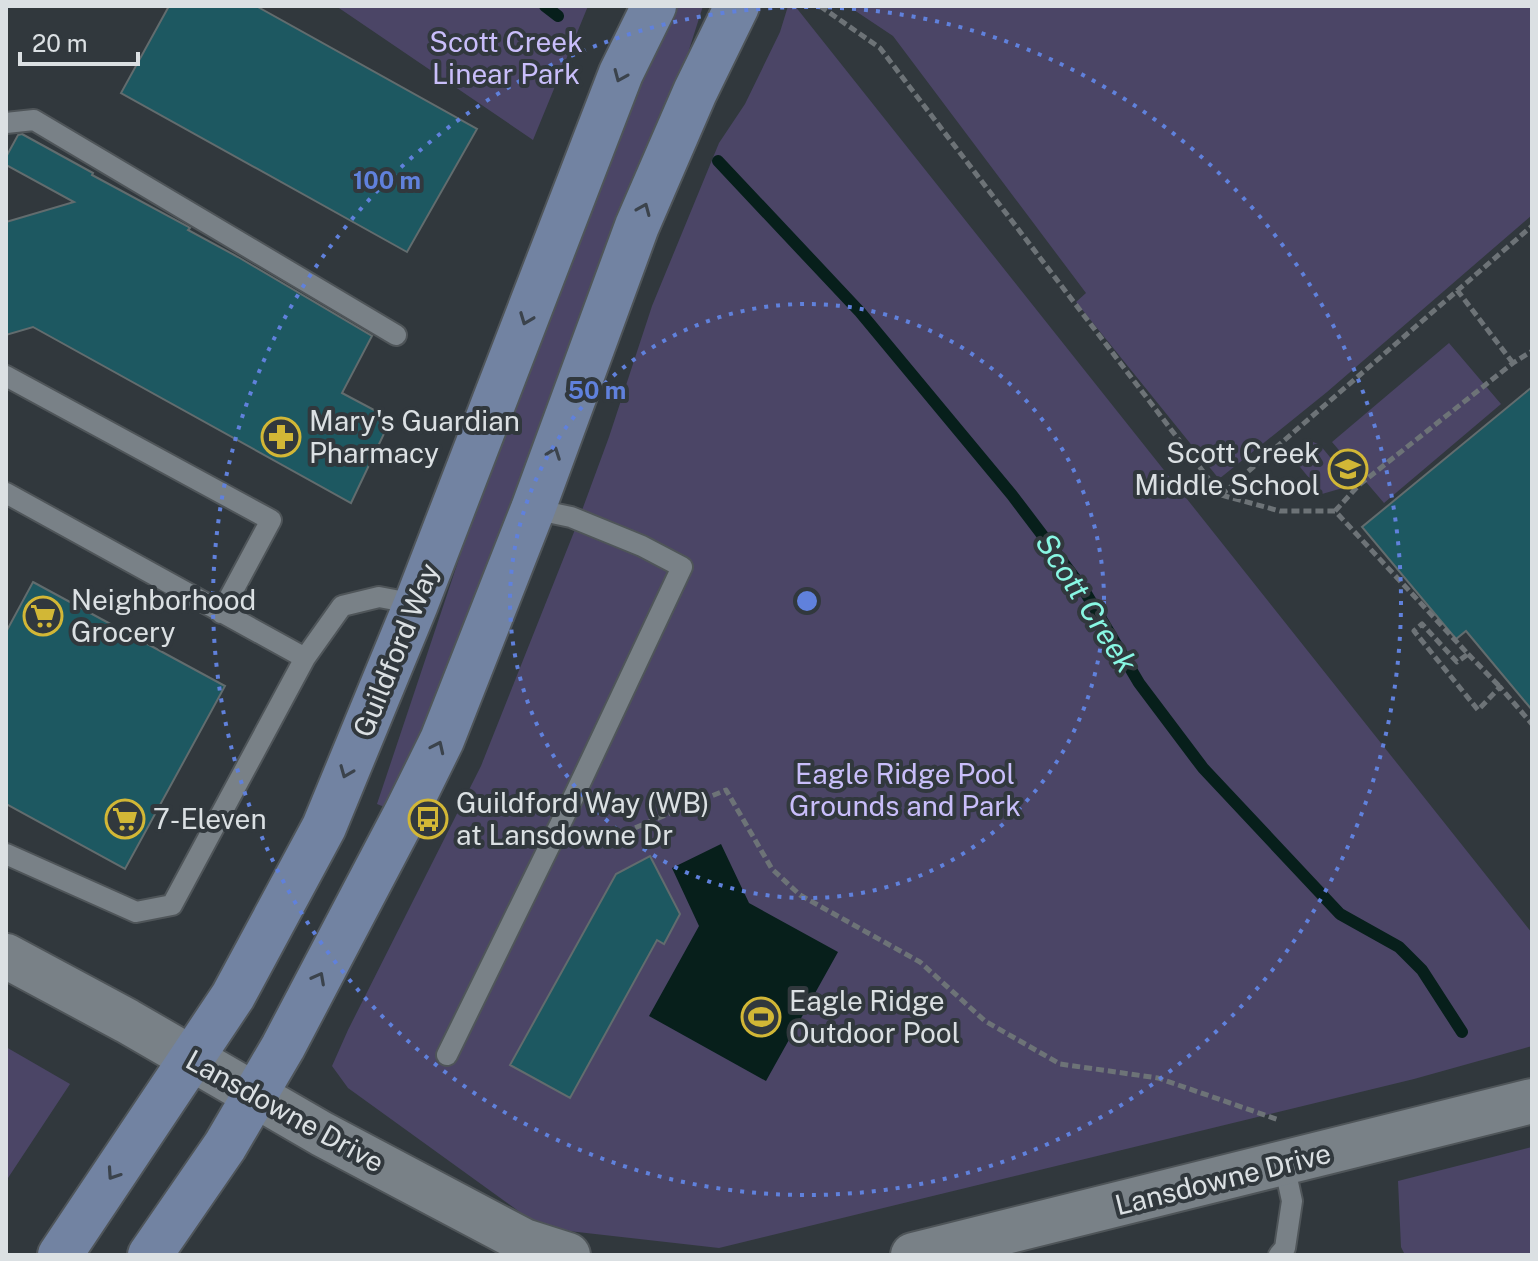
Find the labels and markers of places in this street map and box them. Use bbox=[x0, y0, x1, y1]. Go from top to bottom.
place label: Mary's Guardian Pharmacy bbox=[309, 404, 520, 469]
pharmacy icon: Mary's Guardian Pharmacy bbox=[260, 416, 302, 458]
place label: Scott Creek Middle School bbox=[1134, 436, 1320, 501]
school or university icon: Scott Creek Middle School bbox=[1327, 448, 1369, 490]
place label: Neighborhood Grocery bbox=[71, 583, 256, 648]
centre of rings bbox=[793, 587, 821, 615]
supermarket icon: Neighborhood Grocery bbox=[22, 595, 64, 637]
place label: Guildford Way (WB) at Lansdowne Dr bbox=[456, 786, 709, 851]
supermarket icon: 7-Eleven bbox=[104, 798, 146, 840]
bus stop icon: Guildford Way (WB) at Lansdowne Dr bbox=[407, 798, 449, 840]
place label: 7-Eleven bbox=[153, 802, 267, 835]
place label: Eagle Ridge Outdoor Pool bbox=[789, 984, 960, 1049]
sports icon: Eagle Ridge Outdoor Pool bbox=[740, 996, 782, 1038]

